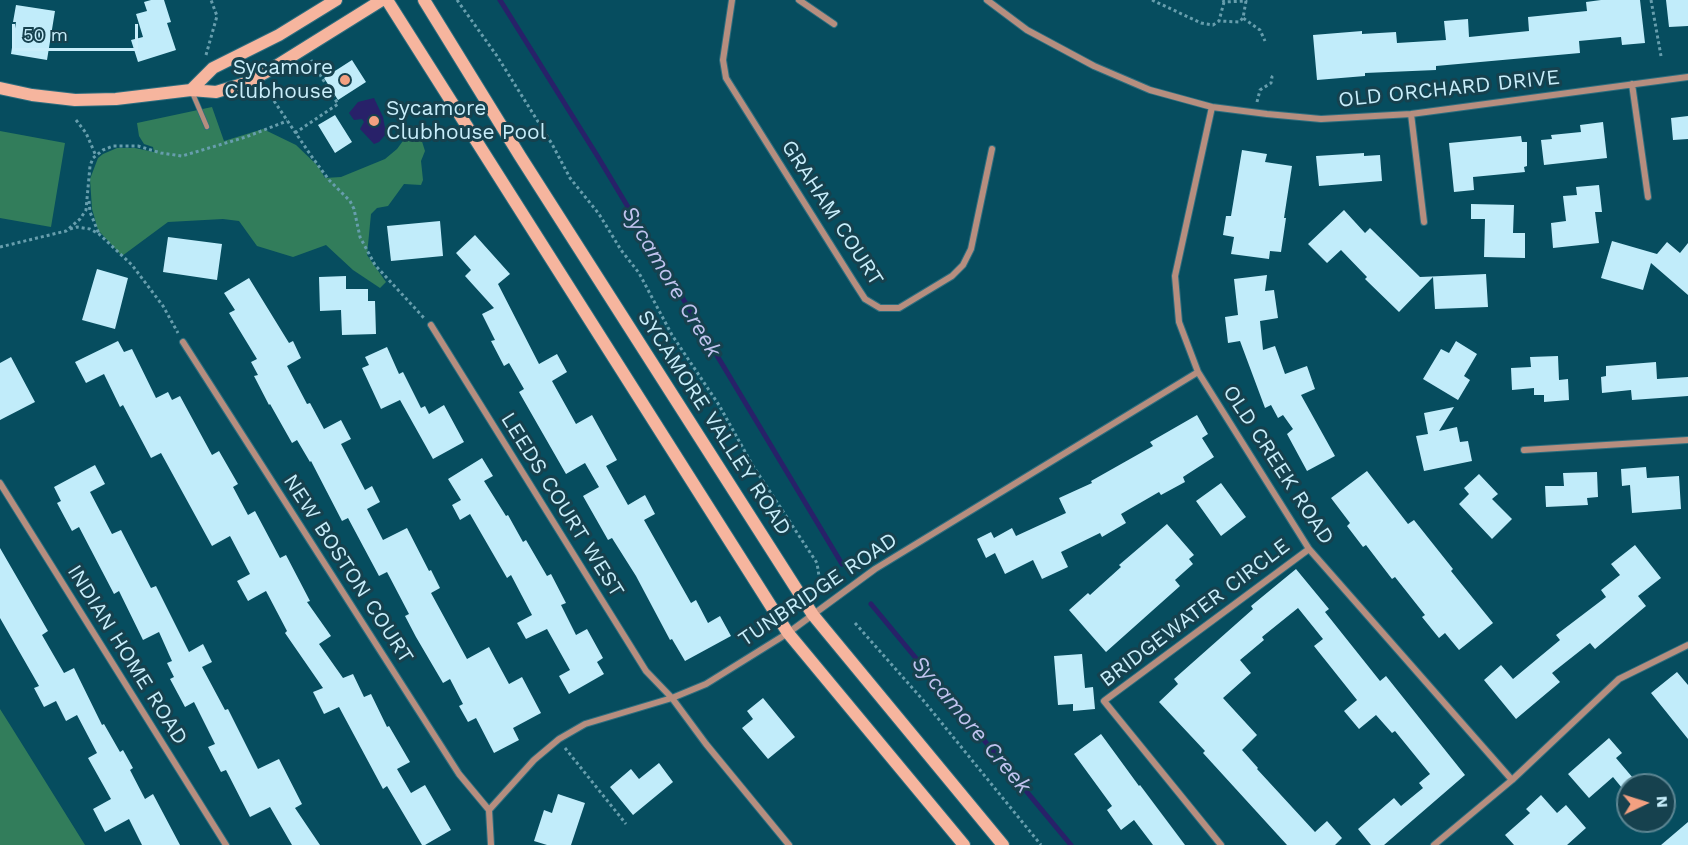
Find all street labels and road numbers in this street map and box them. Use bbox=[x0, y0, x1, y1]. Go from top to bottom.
street label: OLD ORCHARD DRIVE bbox=[1337, 65, 1561, 113]
street label: GRAHAM COURT bbox=[776, 135, 888, 291]
street label: SYCAMORE VALLEY ROAD bbox=[632, 306, 796, 540]
street label: OLD CREEK ROAD bbox=[1217, 381, 1339, 549]
street label: LEEDS COURT WEST bbox=[495, 408, 629, 602]
street label: NEW BOSTON COURT bbox=[277, 470, 419, 668]
street label: TUNBRIDGE ROAD bbox=[734, 528, 902, 652]
street label: BRIDGEWATER CIRCLE bbox=[1095, 533, 1295, 693]
street label: INDIAN HOME ROAD bbox=[61, 560, 193, 750]

